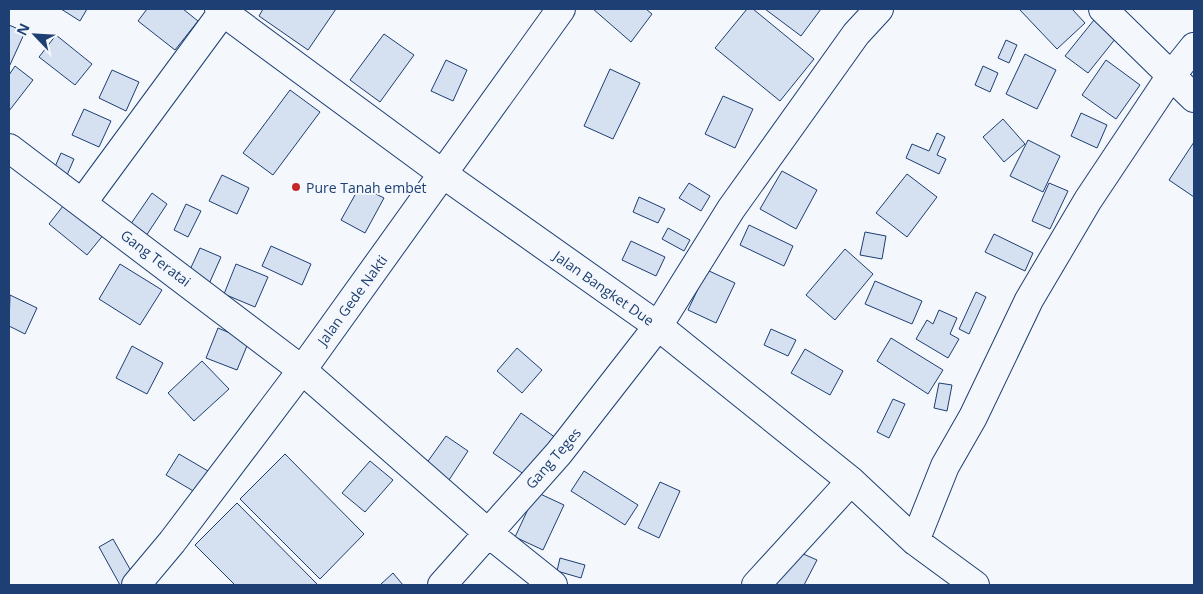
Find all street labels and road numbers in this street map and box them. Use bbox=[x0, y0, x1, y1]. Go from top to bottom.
street label: Gang Teratai bbox=[117, 225, 195, 291]
street label: Jalan Bangket Due bbox=[548, 245, 658, 330]
street label: Jalan Gede Nakti bbox=[312, 251, 391, 351]
street label: Gang Teges bbox=[521, 423, 585, 493]

